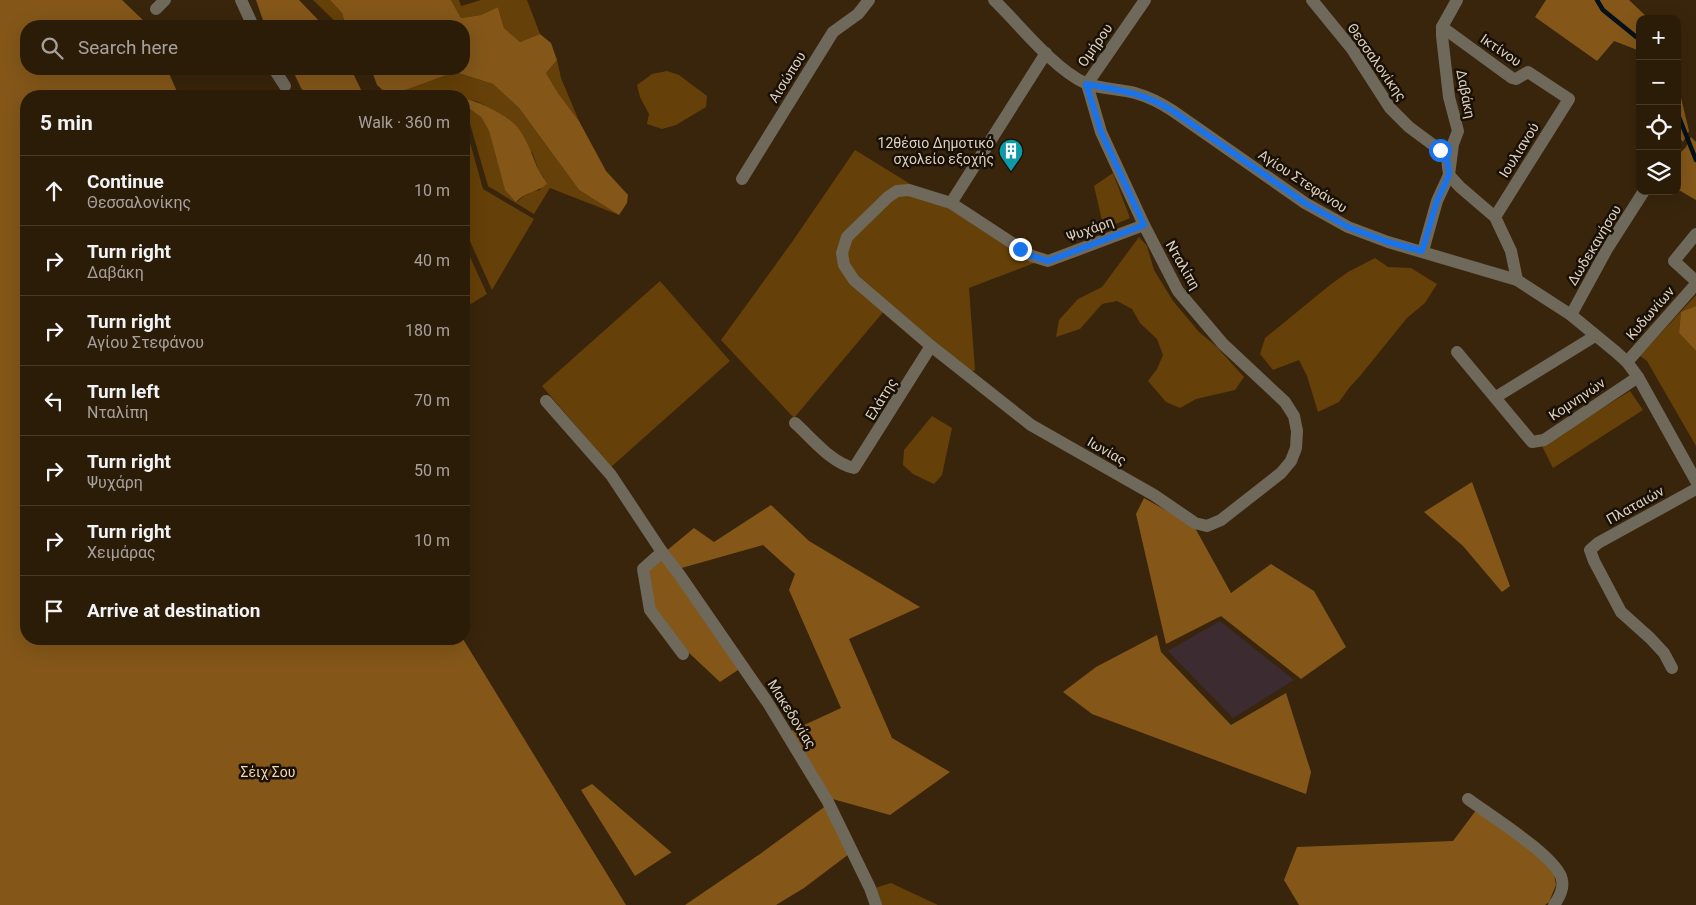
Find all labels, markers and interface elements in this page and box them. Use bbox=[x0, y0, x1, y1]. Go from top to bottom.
map controls bbox=[1636, 15, 1681, 195]
button: + bbox=[1636, 15, 1681, 60]
search box bbox=[20, 20, 470, 75]
street label: Ομήρου bbox=[1074, 20, 1116, 70]
street label: Θεσσαλονίκης bbox=[1344, 20, 1410, 104]
street label: Ικτίνου bbox=[1478, 31, 1524, 69]
icon: search bbox=[38, 34, 66, 62]
text: Search here bbox=[78, 36, 178, 59]
street label: Αισώπου bbox=[765, 49, 809, 105]
button: − bbox=[1636, 60, 1681, 105]
street label: Δαβάκη bbox=[1453, 68, 1479, 120]
button: locate bbox=[1636, 105, 1681, 150]
text: 5 min bbox=[40, 111, 93, 135]
text: Walk · 360 m bbox=[358, 113, 450, 132]
street label: Ιουλιανού bbox=[1496, 120, 1542, 180]
place label: 12θέσιο Δημοτικό σχολείο εξοχής bbox=[878, 135, 994, 167]
building icon: 12θέσιο Δημοτικό σχολείο εξοχής bbox=[998, 138, 1024, 172]
route start bbox=[1429, 139, 1452, 162]
street label: Αγίου Στεφάνου bbox=[1255, 146, 1350, 216]
button: layers bbox=[1636, 150, 1681, 195]
text: Continue bbox=[87, 170, 164, 193]
icon: ahead bbox=[40, 177, 68, 205]
text: 10 m bbox=[414, 181, 450, 200]
text: Θεσσαλονίκης bbox=[87, 193, 191, 212]
street label: Δωδεκανήσου bbox=[1564, 202, 1624, 288]
street label: Ψυχάρη bbox=[1064, 213, 1116, 245]
route end bbox=[1009, 238, 1032, 261]
street label: Νταλίπη bbox=[1163, 238, 1203, 292]
text: Turn right bbox=[87, 240, 171, 263]
icon: right bbox=[40, 247, 68, 275]
text: 40 m bbox=[414, 251, 450, 270]
text: Δαβάκη bbox=[87, 263, 144, 282]
street label: Κυδωνίων bbox=[1623, 283, 1678, 343]
text: Turn right bbox=[87, 310, 171, 333]
icon: right bbox=[40, 317, 68, 345]
text: 180 m bbox=[405, 321, 450, 340]
text: Αγίου Στεφάνου bbox=[87, 333, 204, 352]
street label: Κομνηνών bbox=[1546, 374, 1608, 424]
street label: Ελάτης bbox=[862, 375, 900, 423]
text: Turn left bbox=[87, 380, 160, 403]
icon: left bbox=[40, 387, 68, 415]
text: 70 m bbox=[414, 391, 450, 410]
text: Νταλίπη bbox=[87, 403, 148, 422]
street label: Ιωνίας bbox=[1085, 434, 1129, 468]
text: Turn right bbox=[87, 450, 171, 473]
icon: right bbox=[40, 457, 68, 485]
text: 50 m bbox=[414, 461, 450, 480]
text: Ψυχάρη bbox=[87, 473, 143, 492]
street label: Πλαταιών bbox=[1603, 482, 1667, 527]
text: Turn right bbox=[87, 520, 171, 543]
icon: right bbox=[40, 527, 68, 555]
text: 10 m bbox=[414, 531, 450, 550]
text: Χειμάρας bbox=[87, 543, 156, 562]
icon: arrive bbox=[40, 597, 68, 625]
text: Arrive at destination bbox=[87, 599, 260, 622]
street label: Μακεδονίας bbox=[765, 677, 819, 751]
park label: Σέιχ Σου bbox=[241, 764, 295, 780]

